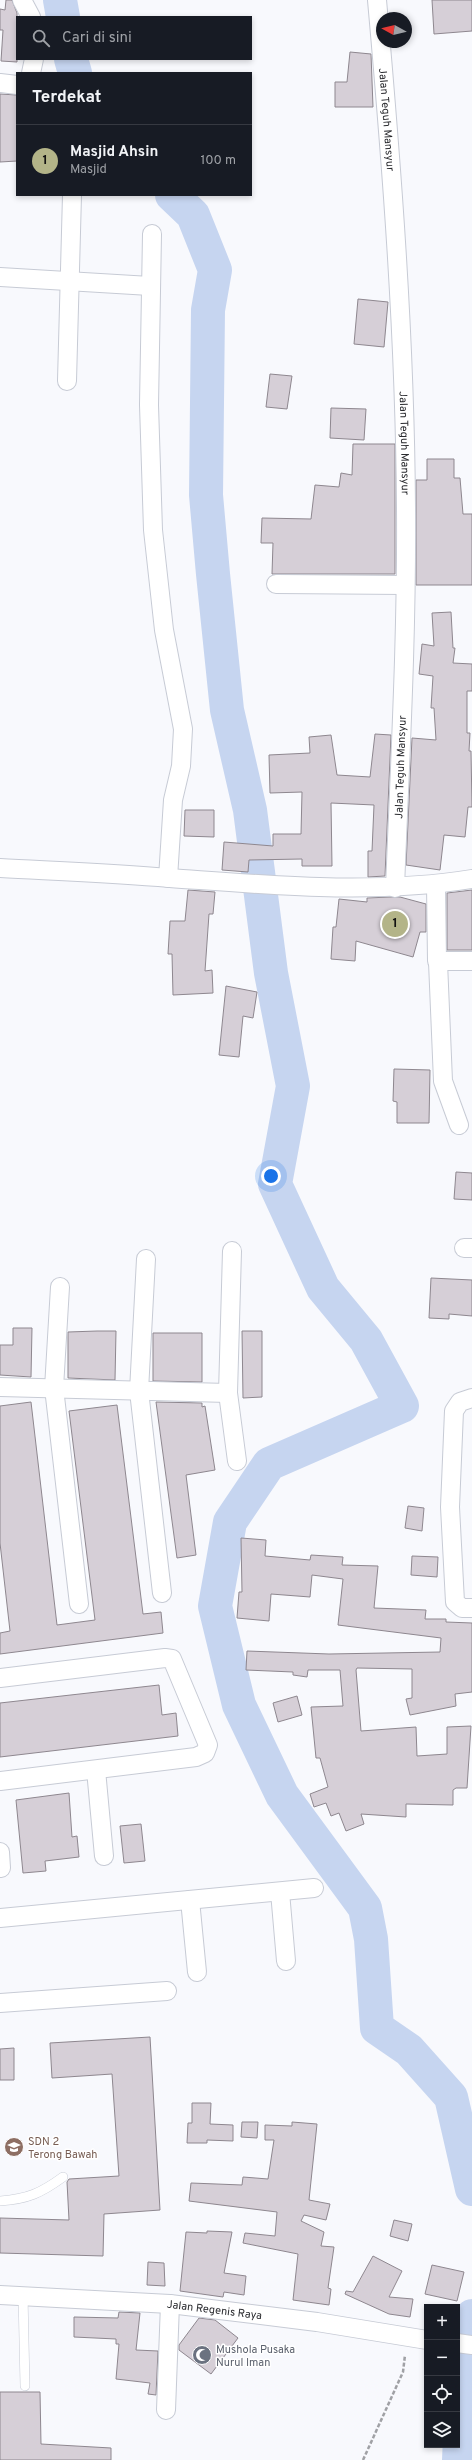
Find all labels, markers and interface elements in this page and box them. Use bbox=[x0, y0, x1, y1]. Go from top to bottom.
north arrow bbox=[376, 12, 412, 48]
search box bbox=[16, 16, 252, 60]
icon: search bbox=[30, 27, 52, 49]
text: Cari di sini bbox=[62, 29, 132, 48]
street label: Jalan Teguh Mansyur bbox=[375, 67, 397, 173]
text: Terdekat bbox=[32, 87, 101, 109]
text: Masjid Ahsin bbox=[70, 143, 158, 162]
text: 1 bbox=[42, 153, 48, 169]
text: 100 m bbox=[200, 153, 236, 169]
text: Masjid bbox=[70, 162, 107, 178]
street label: Jalan Teguh Mansyur bbox=[396, 391, 412, 496]
street label: Jalan Teguh Mansyur bbox=[392, 714, 410, 819]
pin: 1 bbox=[382, 909, 408, 939]
your location bbox=[261, 1166, 281, 1186]
place label: SDN 2 Terong Bawah bbox=[28, 2135, 97, 2162]
school or university icon: SDN 2 Terong Bawah bbox=[3, 2136, 25, 2158]
street label: Jalan Regenis Raya bbox=[166, 2298, 263, 2323]
map controls bbox=[424, 2304, 460, 2448]
button: + bbox=[424, 2304, 460, 2340]
button: − bbox=[424, 2340, 460, 2376]
place label: Mushola Pusaka Nurul Iman bbox=[216, 2343, 295, 2370]
mosque icon: Mushola Pusaka Nurul Iman bbox=[191, 2344, 213, 2366]
button: locate bbox=[424, 2376, 460, 2412]
button: layers bbox=[424, 2412, 460, 2448]

